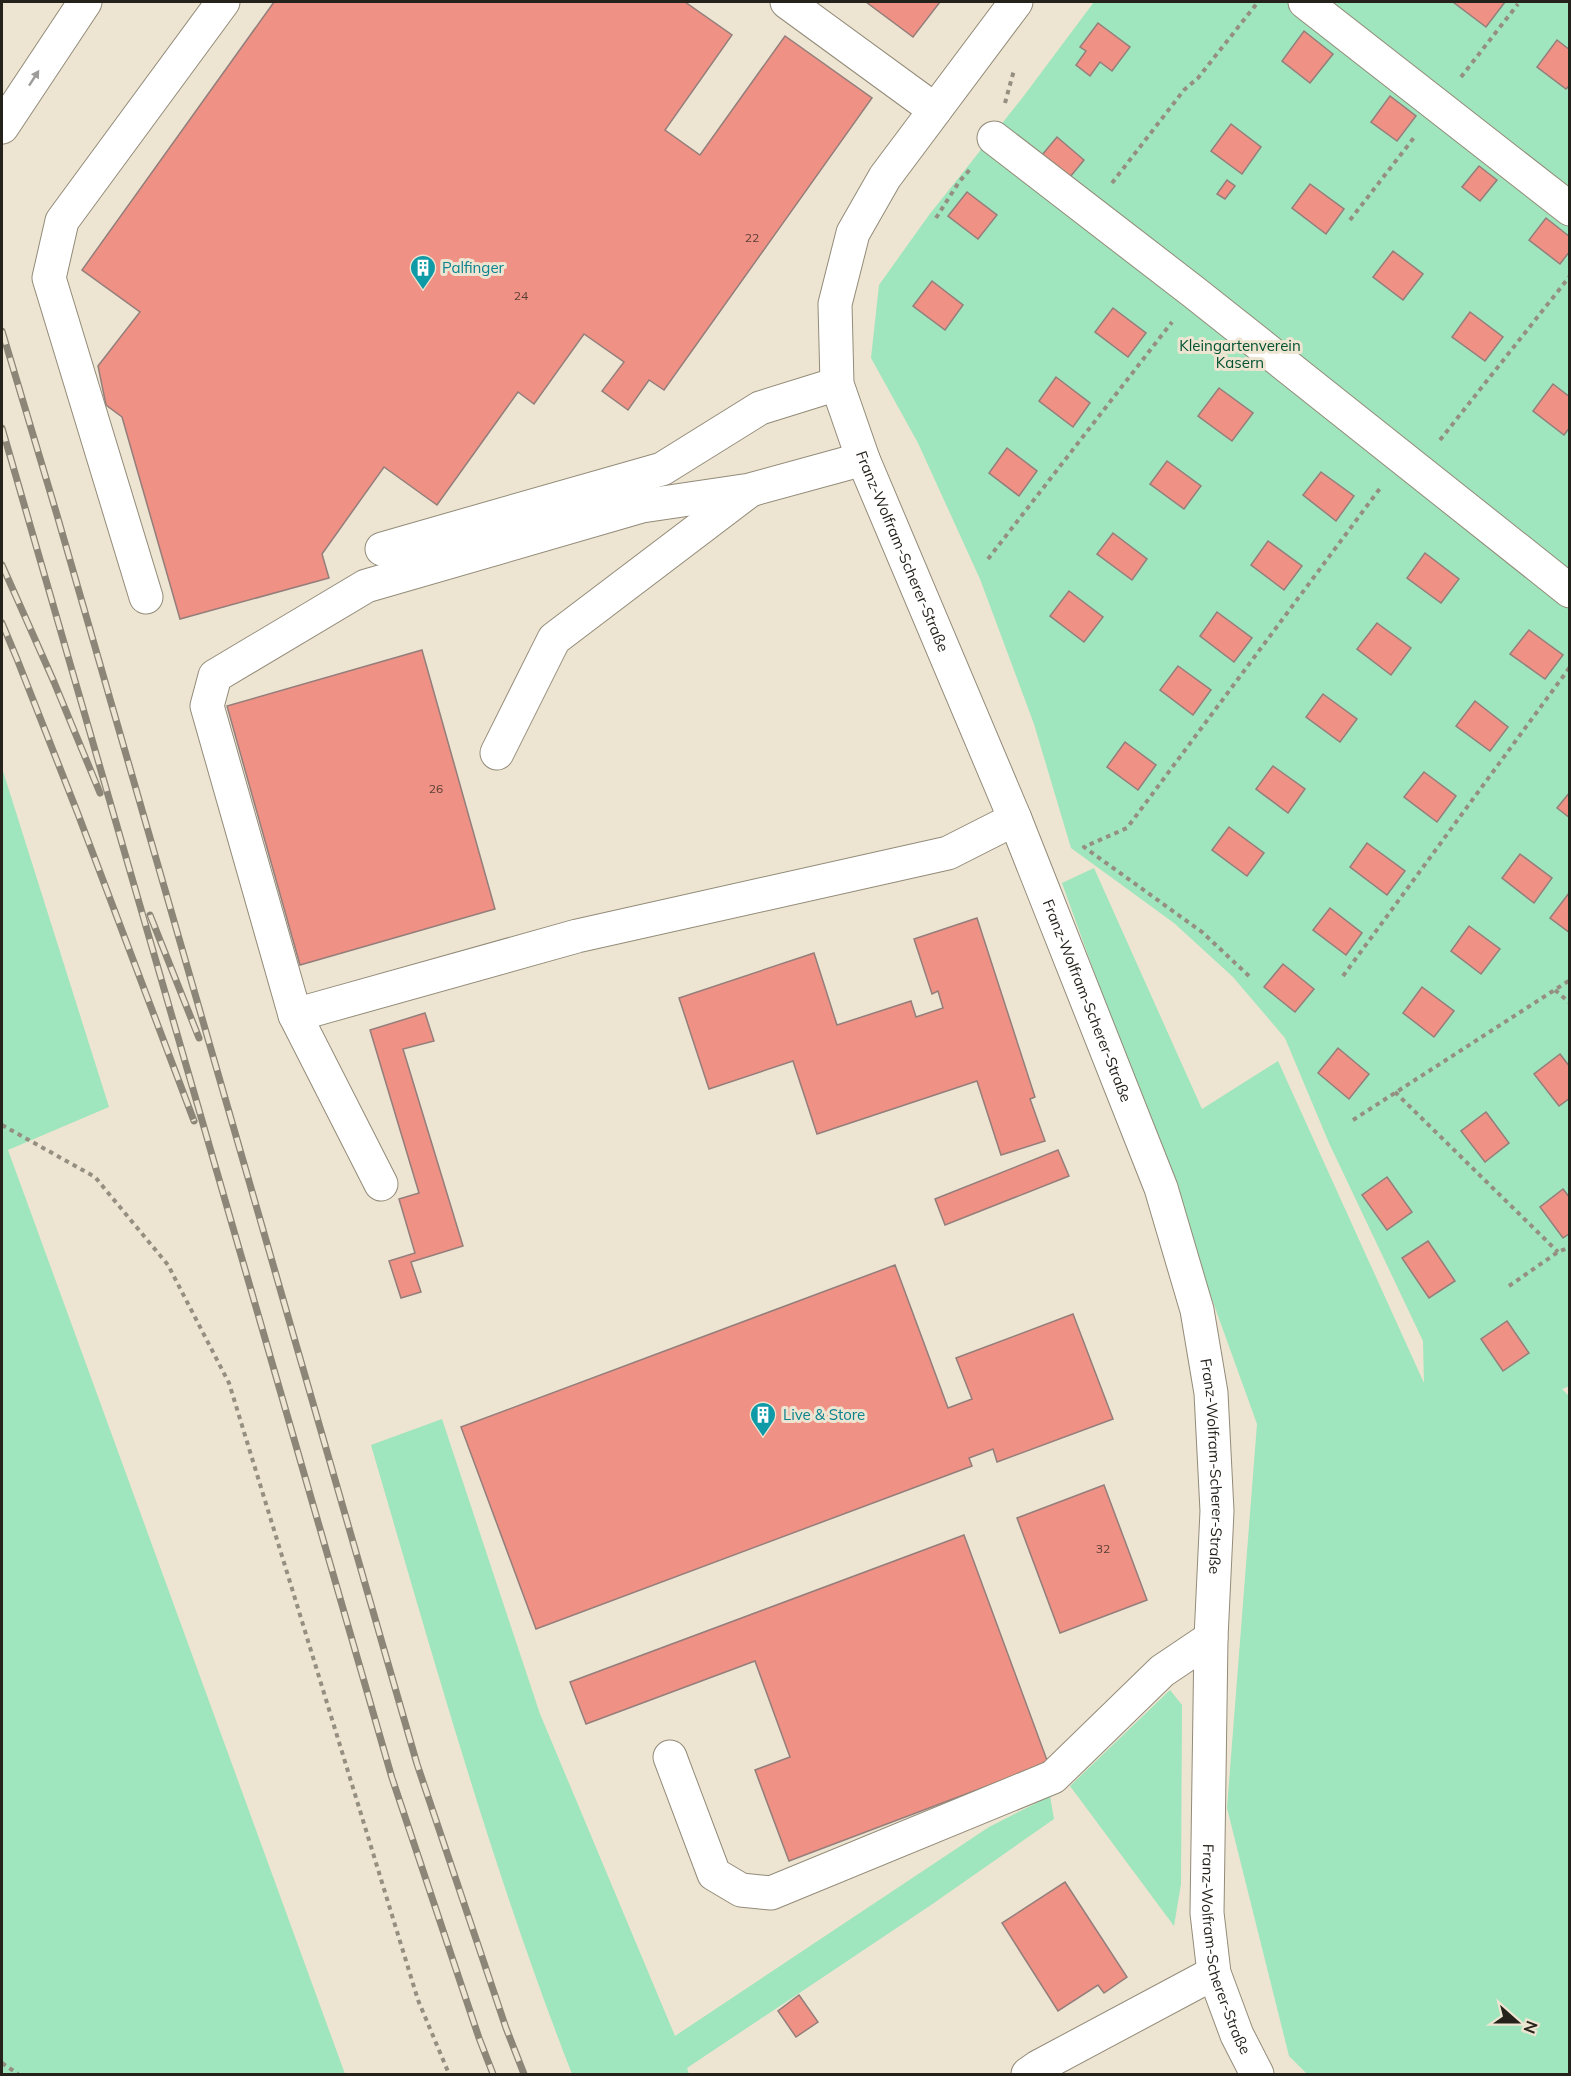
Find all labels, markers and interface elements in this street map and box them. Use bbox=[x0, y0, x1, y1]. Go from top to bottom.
one-way arrow bbox=[28, 71, 40, 87]
house number: 22 bbox=[745, 230, 759, 245]
building icon: Palfinger bbox=[408, 253, 438, 291]
place label: Palfinger bbox=[442, 258, 505, 277]
house number: 24 bbox=[514, 288, 528, 303]
park label: Kleingartenverein Kasern bbox=[1179, 336, 1301, 372]
street label: Franz-Wolfram-Scherer-Straße bbox=[852, 448, 953, 655]
house number: 26 bbox=[429, 781, 443, 796]
street label: Franz-Wolfram-Scherer-Straße bbox=[1039, 897, 1136, 1105]
street label: Franz-Wolfram-Scherer-Straße bbox=[1196, 1357, 1227, 1575]
building icon: Live & Store bbox=[748, 1400, 778, 1438]
place label: Live & Store bbox=[783, 1405, 865, 1424]
house number: 32 bbox=[1096, 1541, 1110, 1556]
street label: Franz-Wolfram-Scherer-Straße bbox=[1198, 1844, 1255, 2057]
north arrow bbox=[1487, 1992, 1547, 2052]
text: N bbox=[1520, 2018, 1543, 2037]

